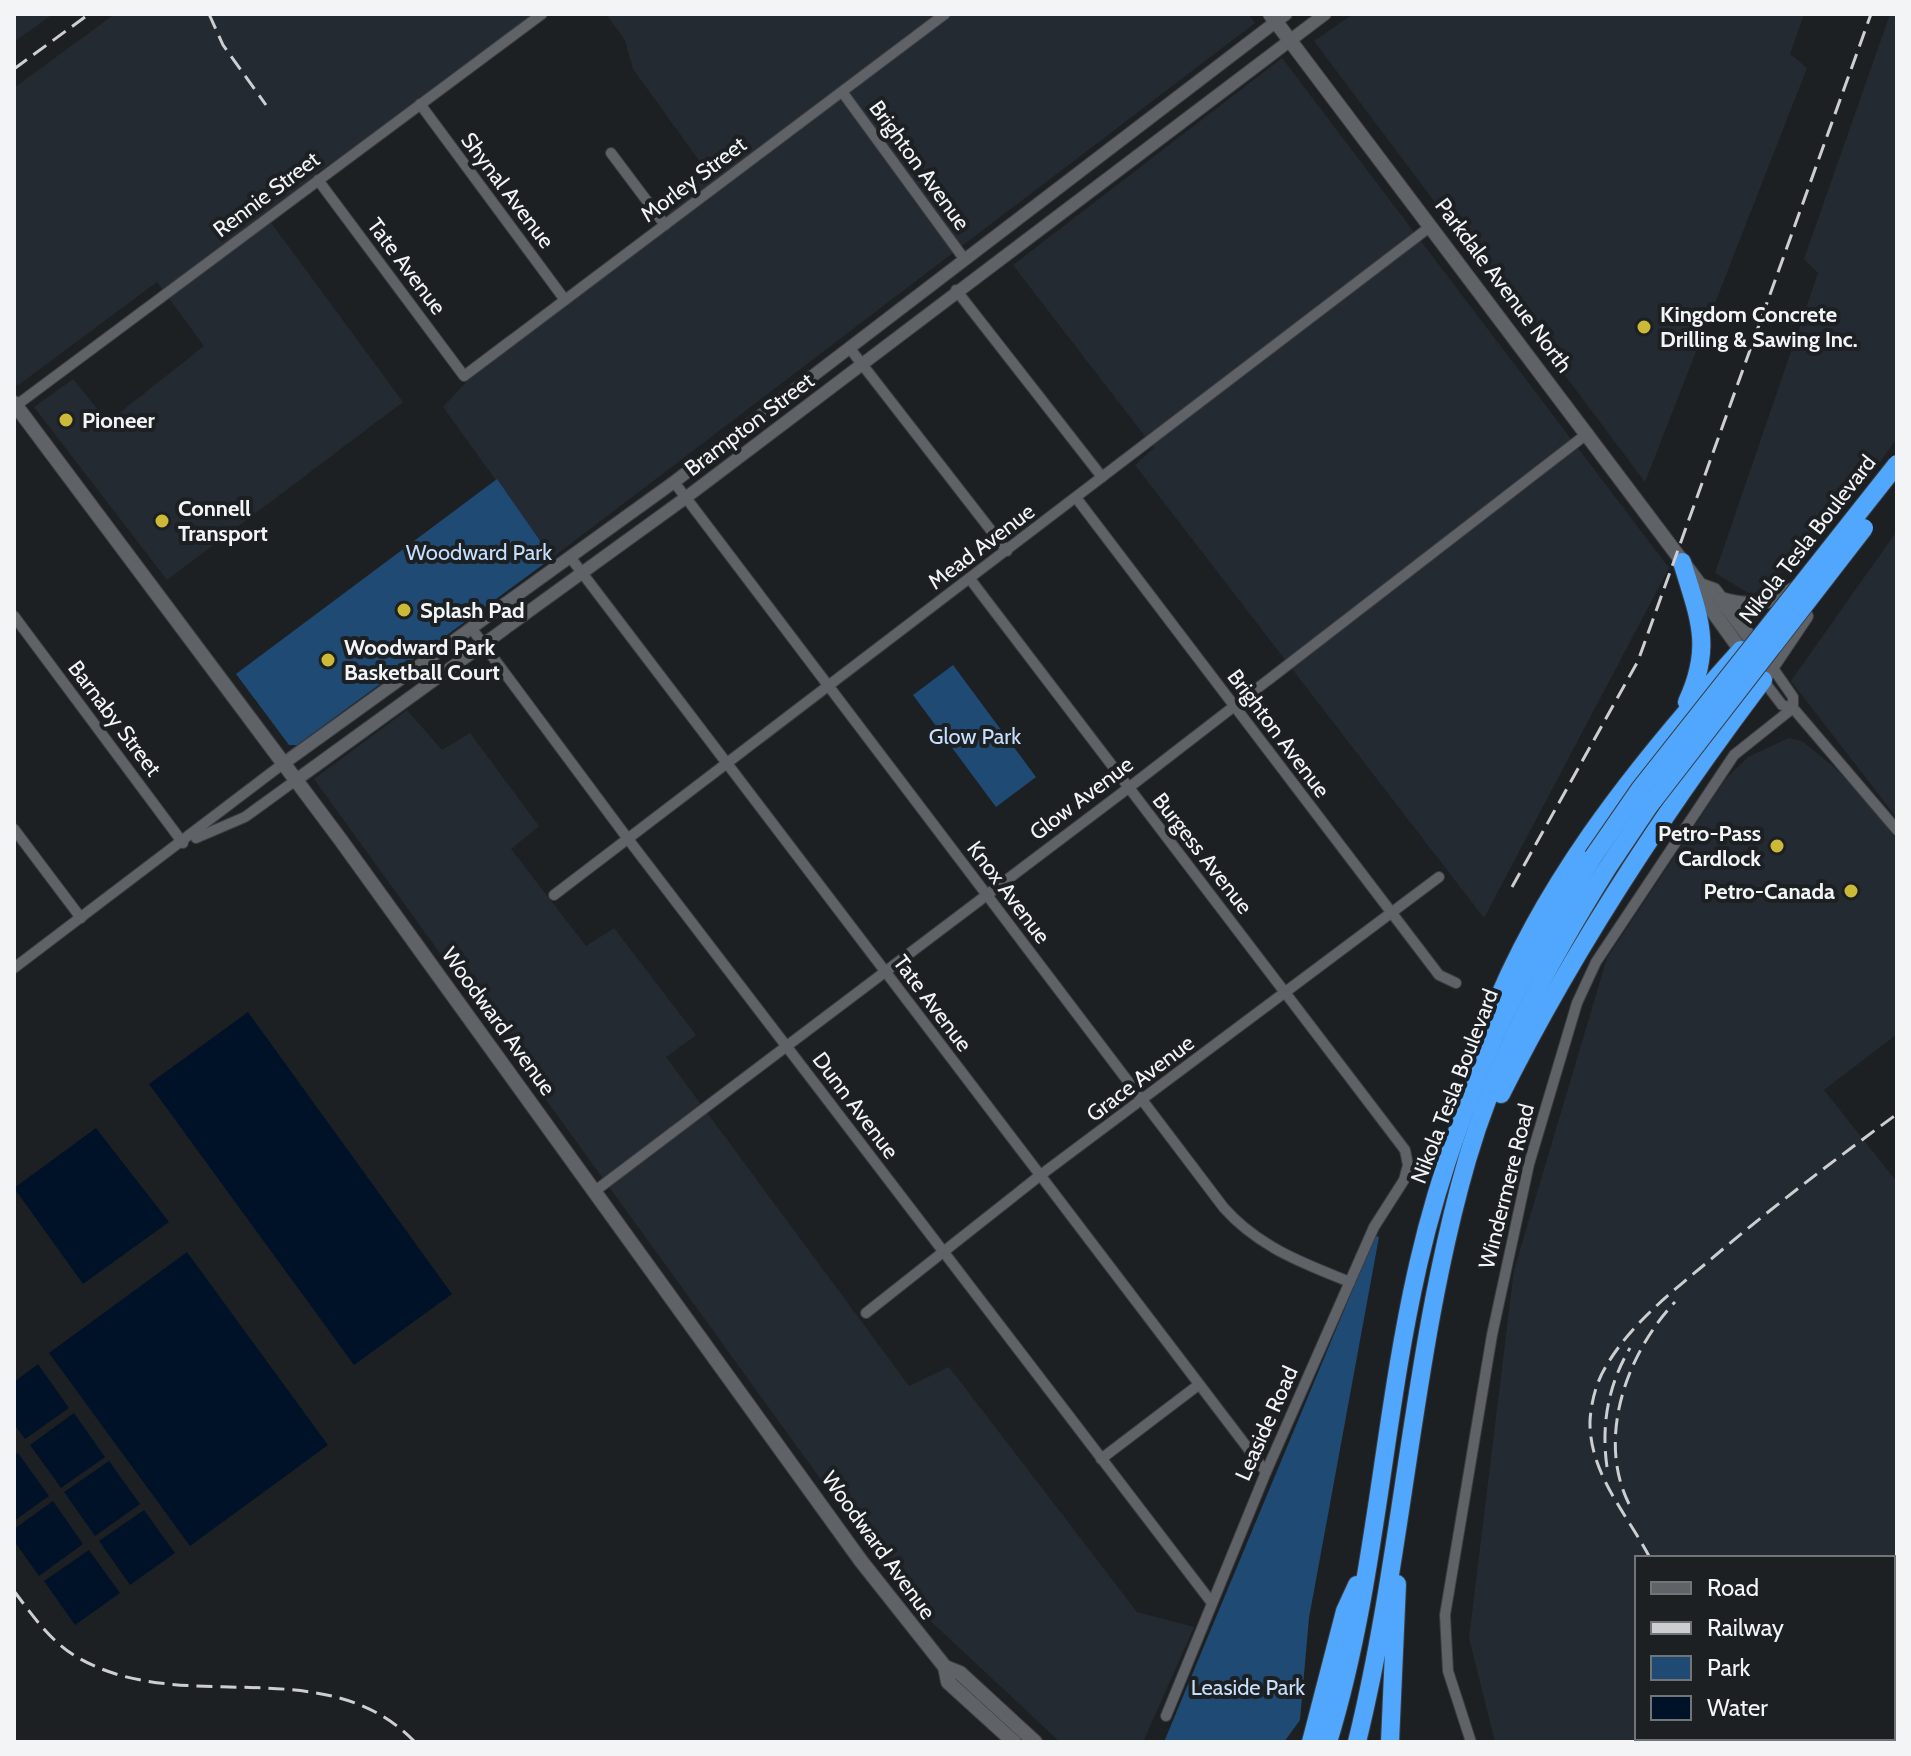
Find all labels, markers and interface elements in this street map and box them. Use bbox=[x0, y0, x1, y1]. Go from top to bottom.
street label: Brighton Avenue bbox=[863, 95, 976, 235]
street label: Shynal Avenue bbox=[455, 127, 560, 254]
street label: Morley Street bbox=[635, 131, 752, 228]
street label: Rennie Street bbox=[208, 145, 325, 243]
street label: Parkdale Avenue North bbox=[1429, 193, 1578, 378]
street label: Tate Avenue bbox=[362, 213, 452, 320]
place label: Kingdom Concrete Drilling & Sawing Inc. bbox=[1660, 301, 1858, 353]
marker: Kingdom Concrete Drilling & Sawing Inc. bbox=[1635, 318, 1653, 336]
street label: Brampton Street bbox=[679, 367, 820, 482]
place label: Pioneer bbox=[82, 407, 156, 434]
marker: Pioneer bbox=[57, 411, 75, 429]
street label: Nikola Tesla Boulevard bbox=[1733, 450, 1882, 629]
place label: Connell Transport bbox=[178, 495, 268, 547]
street label: Mead Avenue bbox=[923, 498, 1040, 595]
marker: Connell Transport bbox=[153, 512, 171, 530]
park label: Woodward Park bbox=[406, 539, 552, 566]
place label: Splash Pad bbox=[420, 597, 525, 624]
marker: Splash Pad bbox=[395, 601, 413, 619]
place label: Woodward Park Basketball Court bbox=[344, 634, 500, 686]
marker: Woodward Park Basketball Court bbox=[319, 651, 337, 669]
street label: Barnaby Street bbox=[62, 655, 167, 782]
street label: Brighton Avenue bbox=[1222, 664, 1336, 803]
park label: Glow Park bbox=[929, 723, 1021, 750]
street label: Glow Avenue bbox=[1024, 751, 1138, 846]
street label: Burgess Avenue bbox=[1147, 787, 1258, 919]
place label: Petro-Pass Cardlock bbox=[1658, 820, 1761, 872]
street label: Knox Avenue bbox=[961, 836, 1056, 949]
marker: Petro-Pass Cardlock bbox=[1768, 837, 1786, 855]
place label: Petro-Canada bbox=[1703, 878, 1835, 905]
marker: Petro-Canada bbox=[1842, 882, 1860, 900]
street label: Woodward Avenue bbox=[436, 942, 561, 1101]
street label: Tate Avenue bbox=[888, 950, 978, 1057]
street label: Nikola Tesla Boulevard bbox=[1405, 985, 1504, 1187]
street label: Grace Avenue bbox=[1081, 1029, 1199, 1128]
street label: Dunn Avenue bbox=[807, 1047, 905, 1164]
street label: Windermere Road bbox=[1473, 1101, 1540, 1271]
street label: Leaside Road bbox=[1229, 1362, 1304, 1485]
street label: Woodward Avenue bbox=[816, 1466, 941, 1625]
legend bbox=[1635, 1556, 1895, 1740]
text: Road bbox=[1707, 1573, 1759, 1602]
text: Railway bbox=[1707, 1613, 1784, 1642]
text: Park bbox=[1707, 1653, 1750, 1682]
park label: Leaside Park bbox=[1191, 1674, 1305, 1701]
text: Water bbox=[1707, 1693, 1768, 1722]

